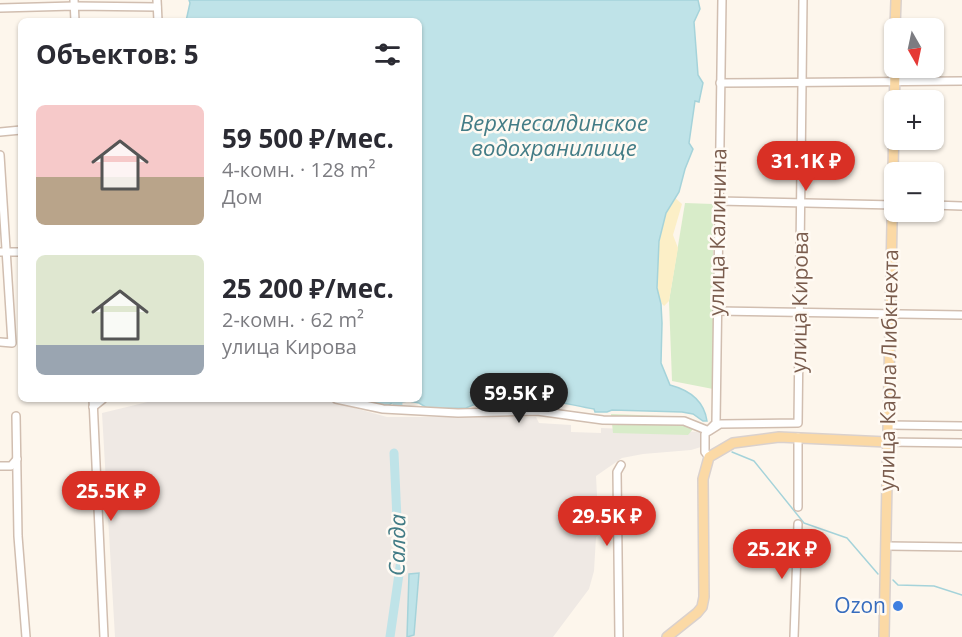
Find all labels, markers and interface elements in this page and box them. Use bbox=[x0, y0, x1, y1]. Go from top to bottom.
north arrow bbox=[884, 18, 944, 78]
map controls bbox=[884, 18, 944, 222]
text: Объектов: 5 bbox=[36, 36, 199, 72]
icon: filters bbox=[371, 38, 404, 71]
button: + bbox=[884, 90, 944, 150]
water label: Верхнесалдинское водохранилище bbox=[460, 107, 648, 162]
text: 59 500 ₽/мес. bbox=[222, 120, 394, 156]
icon: home bbox=[84, 129, 156, 201]
pin: 31.1K ₽ bbox=[751, 141, 861, 192]
text: 31.1K ₽ bbox=[771, 147, 841, 174]
street label: улица Калинина bbox=[702, 148, 732, 316]
text: 4-комн. · 128 m² bbox=[222, 156, 375, 183]
button: − bbox=[884, 162, 944, 222]
text: Дом bbox=[222, 183, 262, 210]
street label: улица Кирова bbox=[784, 231, 814, 373]
street label: улица Карла Либкнехта bbox=[872, 249, 904, 491]
text: 25 200 ₽/мес. bbox=[222, 270, 394, 306]
icon: home bbox=[84, 279, 156, 351]
text: 2-комн. · 62 m² bbox=[222, 306, 364, 333]
text: улица Кирова bbox=[222, 333, 357, 360]
pin: 59.5K ₽ bbox=[464, 373, 574, 424]
text: 59.5K ₽ bbox=[484, 379, 554, 406]
pin: 25.5K ₽ bbox=[56, 471, 166, 522]
text: 25.5K ₽ bbox=[76, 477, 146, 504]
pin: 29.5K ₽ bbox=[552, 496, 662, 547]
text: 29.5K ₽ bbox=[572, 502, 642, 529]
water label: Салда bbox=[380, 514, 412, 576]
pin: 25.2K ₽ bbox=[727, 529, 837, 580]
text: 25.2K ₽ bbox=[747, 535, 817, 562]
place label: Ozon bbox=[834, 591, 886, 619]
marker: Ozon bbox=[891, 599, 905, 613]

